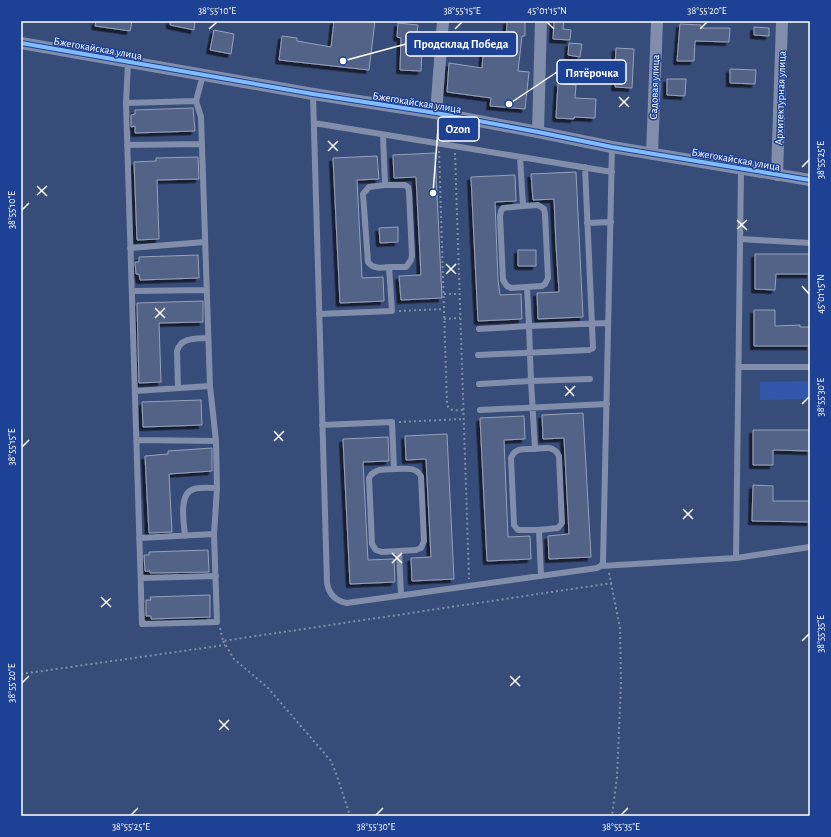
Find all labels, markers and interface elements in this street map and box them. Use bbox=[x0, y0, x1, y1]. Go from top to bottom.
text: 38°55'10"E bbox=[198, 6, 236, 16]
text: 38°55'15"E bbox=[443, 6, 481, 16]
text: 45°01'15"N bbox=[527, 6, 567, 16]
text: 38°55'20"E bbox=[687, 6, 727, 16]
callout: Продсклад Победа bbox=[406, 32, 517, 56]
street label: Бжегокайская улица bbox=[53, 35, 143, 62]
text: Продсклад Победа bbox=[414, 38, 509, 50]
street label: Архитектурная улица bbox=[773, 51, 788, 145]
street label: Садовая улица bbox=[648, 54, 661, 120]
callout: Пятёрочка bbox=[557, 60, 626, 84]
text: Пятёрочка bbox=[565, 67, 619, 79]
street label: Бжегокайская улица bbox=[372, 90, 462, 115]
callout: Ozon bbox=[438, 117, 479, 141]
text: Ozon bbox=[446, 123, 470, 135]
text: 38°55'25"E bbox=[816, 141, 826, 179]
street label: Бжегокайская улица bbox=[691, 146, 781, 173]
text: 38°55'10"E bbox=[7, 191, 17, 229]
text: 45°01'15"N bbox=[816, 274, 826, 314]
text: 38°55'30"E bbox=[816, 377, 826, 416]
text: 38°55'15"E bbox=[7, 428, 17, 466]
text: 38°55'35"E bbox=[816, 615, 826, 653]
text: 38°55'20"E bbox=[7, 663, 17, 703]
text: 38°55'25"E bbox=[112, 822, 150, 832]
text: 38°55'30"E bbox=[357, 822, 396, 832]
text: 38°55'35"E bbox=[602, 822, 640, 832]

